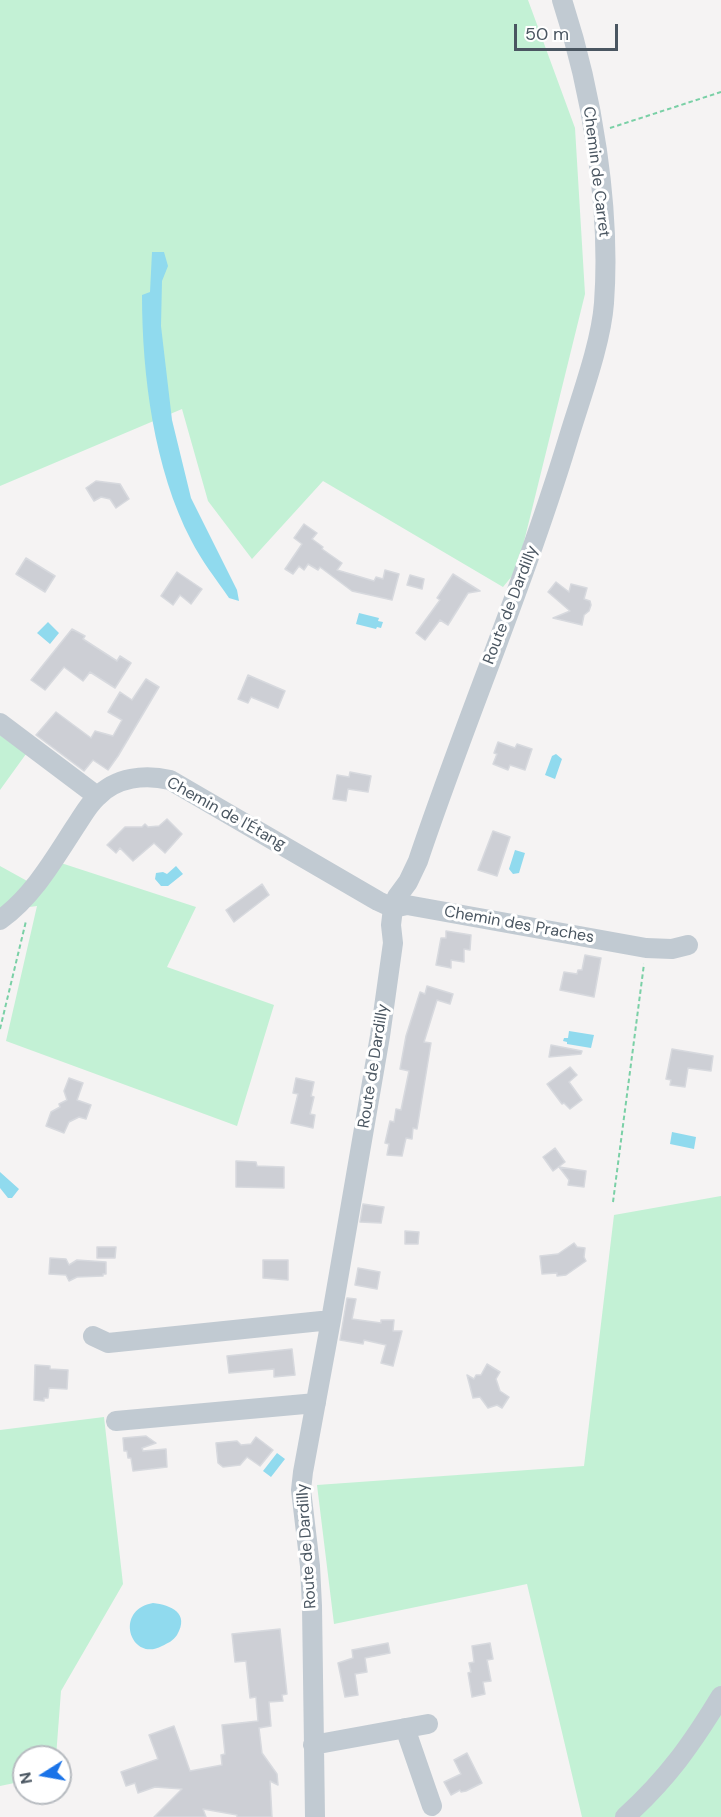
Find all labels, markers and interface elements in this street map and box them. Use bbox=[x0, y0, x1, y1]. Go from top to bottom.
scale bar bbox=[517, 12, 620, 50]
text: 50 m bbox=[525, 22, 569, 46]
street label: Chemin de Carret bbox=[578, 106, 614, 238]
street label: Route de Dardilly bbox=[480, 543, 542, 667]
street label: Chemin de l'Étang bbox=[163, 773, 289, 855]
street label: Chemin des Praches bbox=[442, 902, 596, 948]
street label: Route de Dardilly bbox=[355, 1002, 393, 1130]
street label: Route de Dardilly bbox=[293, 1483, 321, 1609]
north arrow bbox=[12, 1745, 72, 1805]
text: N bbox=[14, 1770, 37, 1786]

